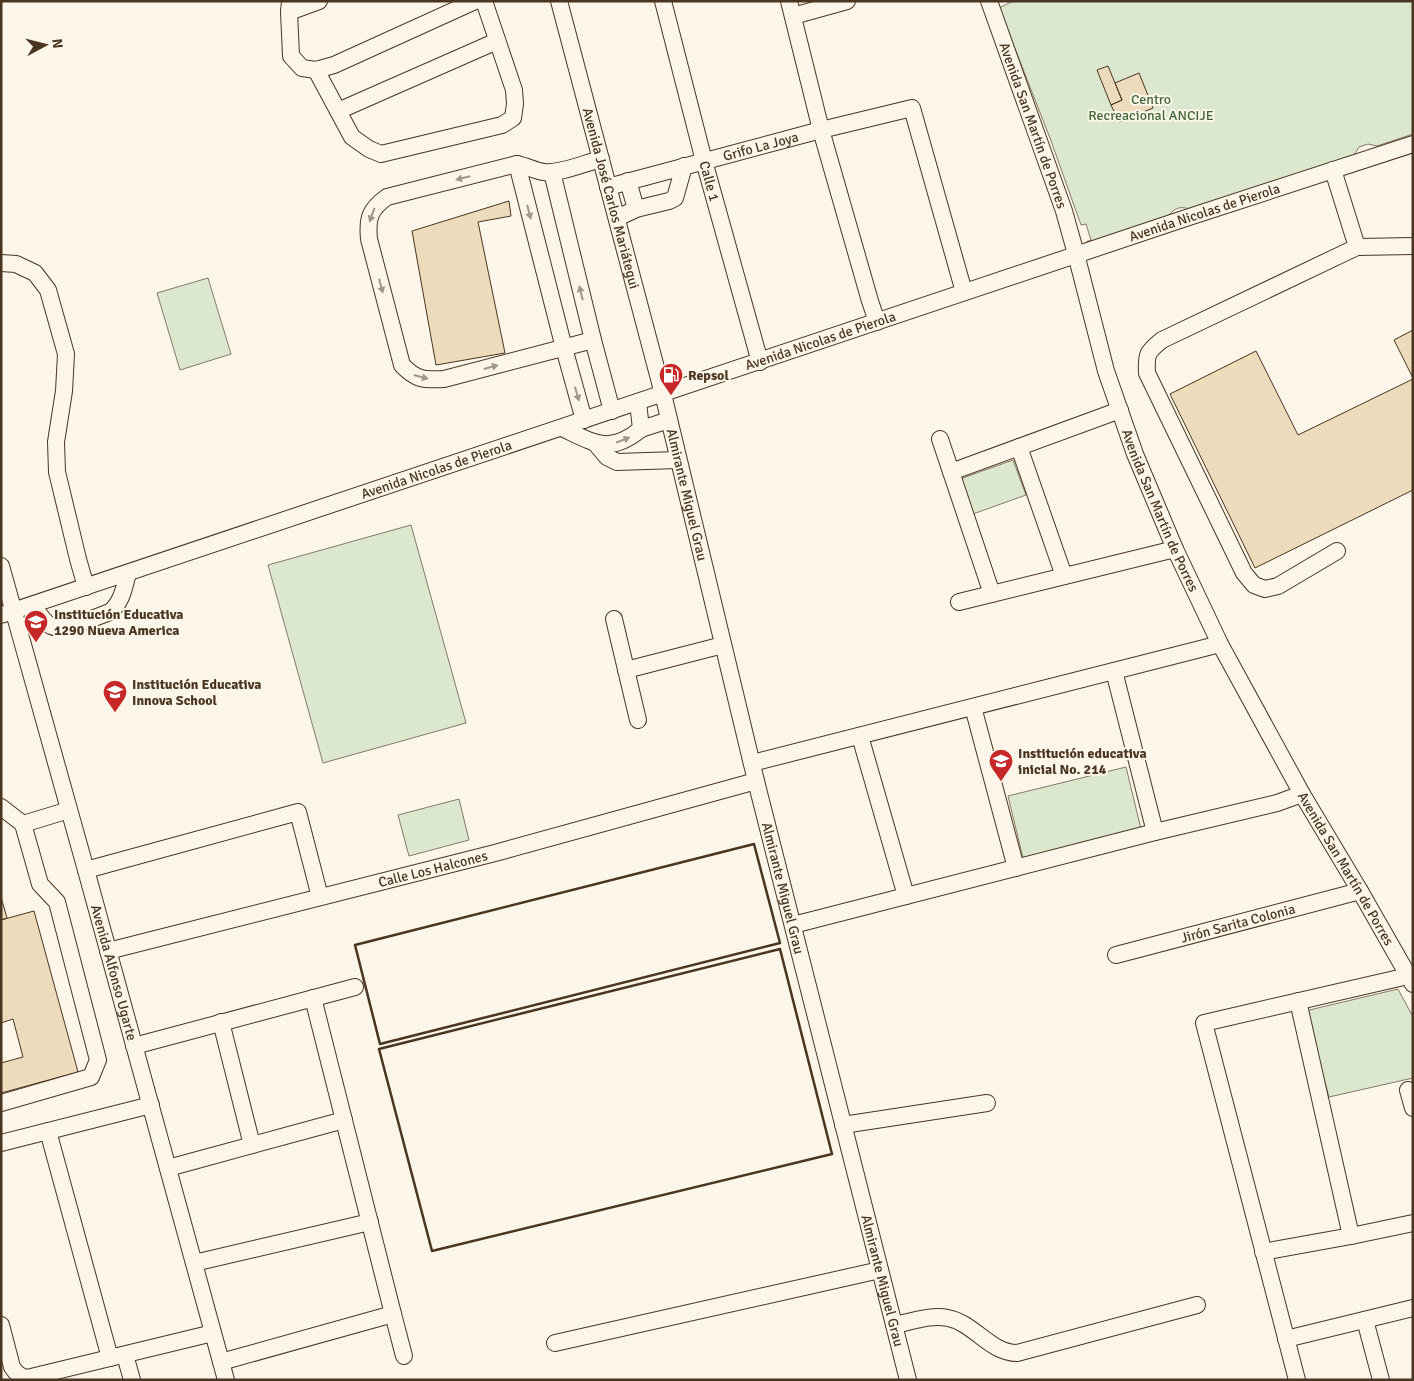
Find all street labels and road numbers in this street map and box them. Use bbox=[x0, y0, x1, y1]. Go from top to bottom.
street label: Avenida San Martín de Porres bbox=[995, 40, 1070, 211]
street label: Avenida José Carlos Mariátegui bbox=[579, 106, 643, 291]
street label: Grifo La Joya bbox=[721, 128, 800, 165]
street label: Calle 1 bbox=[695, 159, 723, 203]
street label: Avenida Nicolas de Pierola bbox=[1127, 180, 1282, 245]
street label: Avenida Nicolas de Pierola bbox=[743, 308, 898, 374]
street label: Almirante Miguel Grau bbox=[663, 427, 711, 563]
street label: Avenida San Martín de Porres bbox=[1118, 427, 1202, 595]
street label: Avenida Nicolas de Pierola bbox=[359, 437, 514, 503]
street label: Avenida San Martín de Porres bbox=[1294, 789, 1397, 949]
street label: Almirante Miguel Grau bbox=[758, 820, 808, 956]
street label: Calle Los Halcones bbox=[376, 847, 489, 891]
street label: Jirón Sarita Colonia bbox=[1179, 900, 1297, 947]
street label: Avenida Alfonso Ugarte bbox=[87, 903, 140, 1043]
street label: Almirante Miguel Grau bbox=[857, 1213, 907, 1348]

